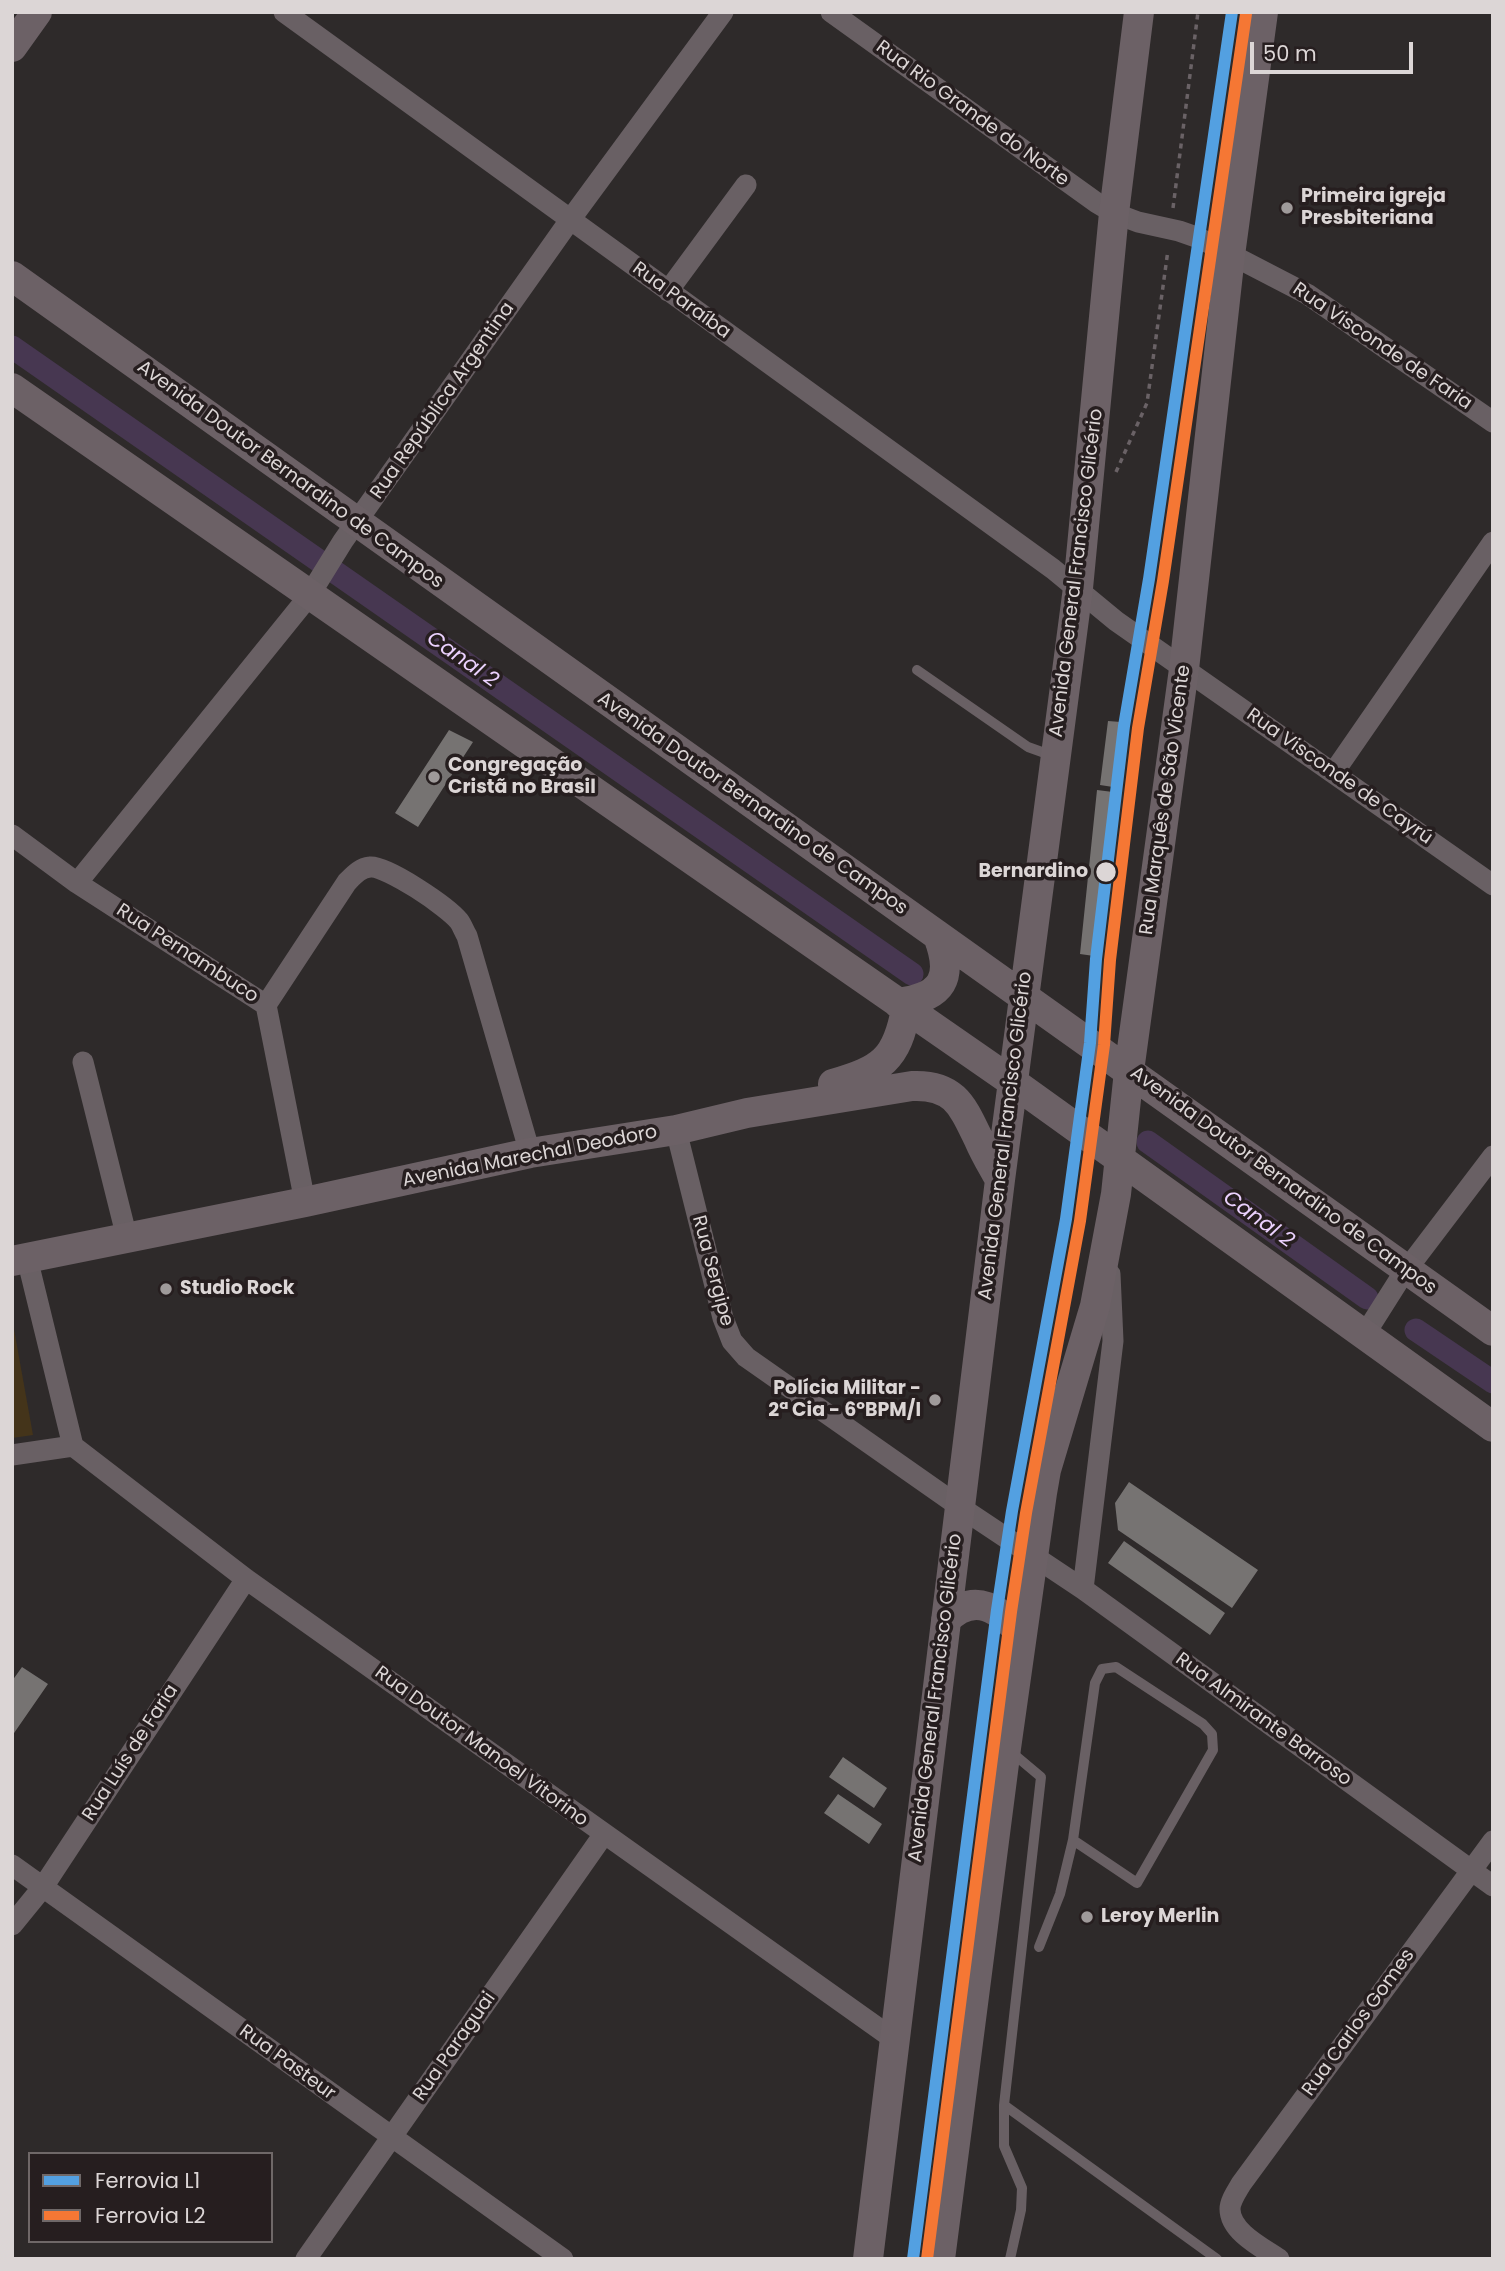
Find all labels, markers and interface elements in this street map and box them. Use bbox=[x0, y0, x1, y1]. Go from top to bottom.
scale bar bbox=[1253, 28, 1416, 72]
street label: Rua Rio Grande do Norte bbox=[871, 36, 1073, 192]
text: 50 m bbox=[1263, 39, 1317, 68]
place label: Primeira igreja Presbiteriana bbox=[1301, 186, 1446, 230]
marker: Primeira igreja Presbiteriana bbox=[1279, 200, 1295, 216]
street label: Rua Paraíba bbox=[627, 258, 735, 344]
street label: Rua Visconde de Faria bbox=[1288, 278, 1476, 416]
street label: Rua República Argentina bbox=[366, 298, 520, 504]
street label: Avenida Doutor Bernardino de Campos bbox=[132, 356, 448, 594]
street label: Avenida General Francisco Glicério bbox=[1046, 407, 1108, 739]
water label: Canal 2 bbox=[421, 626, 503, 694]
street label: Rua Marquês de São Vicente bbox=[1136, 664, 1196, 936]
street label: Avenida Doutor Bernardino de Campos bbox=[593, 688, 911, 920]
street label: Rua Visconde de Cayrú bbox=[1242, 704, 1436, 850]
place label: Congregação Cristã no Brasil bbox=[448, 755, 596, 799]
marker: Congregação Cristã no Brasil bbox=[426, 769, 442, 785]
marker: Bernardino bbox=[1094, 860, 1118, 884]
place label: Bernardino bbox=[978, 861, 1088, 883]
street label: Rua Pernambuco bbox=[112, 900, 262, 1008]
street label: Avenida General Francisco Glicério bbox=[975, 970, 1037, 1302]
street label: Avenida Doutor Bernardino de Campos bbox=[1125, 1062, 1441, 1300]
street label: Avenida Marechal Deodoro bbox=[401, 1121, 659, 1193]
water label: Canal 2 bbox=[1218, 1186, 1298, 1254]
street label: Rua Sergipe bbox=[686, 1213, 738, 1329]
place label: Studio Rock bbox=[180, 1278, 295, 1300]
marker: Studio Rock bbox=[158, 1281, 174, 1297]
place label: Polícia Militar - 2ª Cia - 6ºBPM/I bbox=[768, 1378, 921, 1422]
marker: Polícia Militar - 2ª Cia - 6ºBPM/I bbox=[927, 1392, 943, 1408]
street label: Avenida General Francisco Glicério bbox=[905, 1532, 967, 1864]
street label: Rua Almirante Barroso bbox=[1170, 1648, 1356, 1792]
street label: Rua Doutor Manoel Vitorino bbox=[370, 1662, 592, 1832]
street label: Rua Luís de Faria bbox=[78, 1680, 184, 1826]
place label: Leroy Merlin bbox=[1101, 1906, 1219, 1928]
marker: Leroy Merlin bbox=[1079, 1909, 1095, 1925]
street label: Rua Carlos Gomes bbox=[1298, 1945, 1420, 2101]
street label: Rua Paraguai bbox=[409, 1988, 501, 2106]
street label: Rua Pasteur bbox=[234, 2020, 340, 2106]
legend bbox=[28, 2152, 273, 2243]
text: Ferrovia L1 bbox=[95, 2166, 200, 2195]
text: Ferrovia L2 bbox=[95, 2201, 206, 2230]

